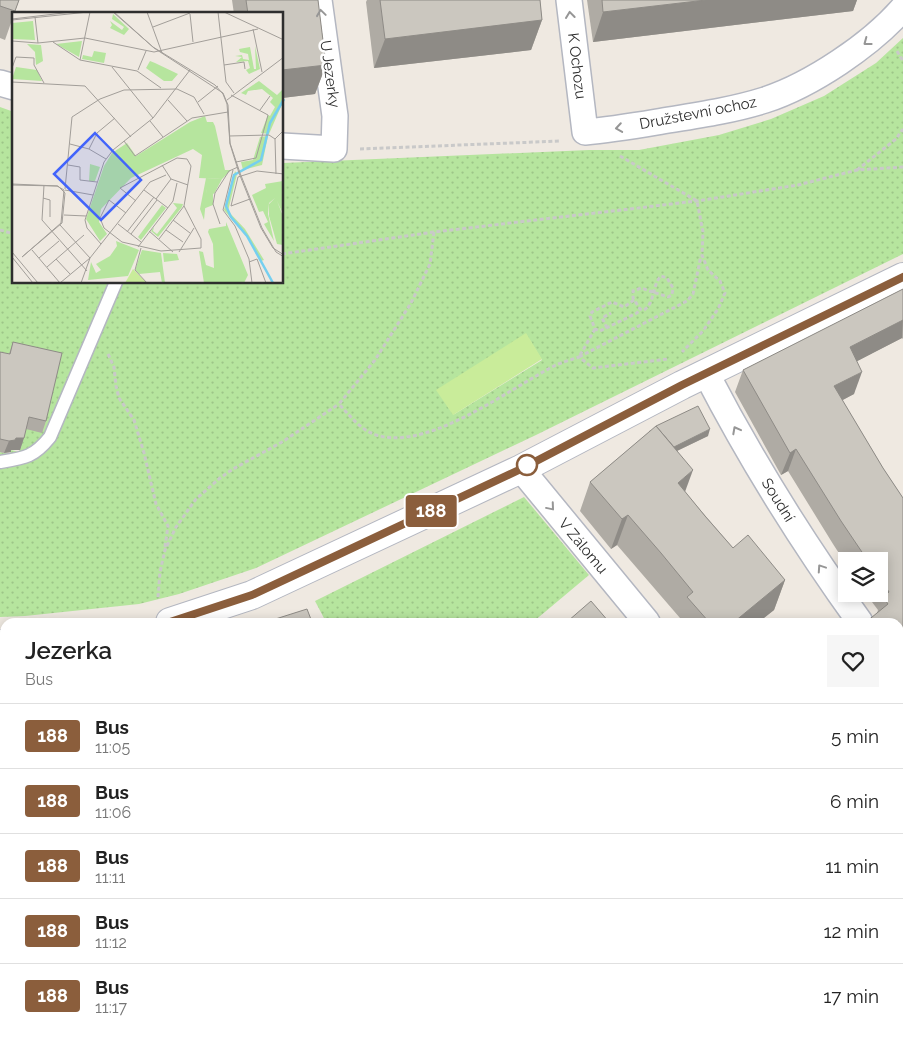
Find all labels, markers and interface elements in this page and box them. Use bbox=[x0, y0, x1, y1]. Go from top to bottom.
one-way arrow bbox=[316, 9, 327, 17]
one-way arrow bbox=[565, 10, 576, 18]
inset map bbox=[12, 12, 284, 284]
street label: K Ochozu bbox=[564, 32, 590, 100]
one-way arrow bbox=[864, 36, 873, 44]
street label: U Jezerky bbox=[316, 39, 344, 109]
street label: Družstevní ochoz bbox=[638, 93, 758, 133]
one-way arrow bbox=[614, 123, 623, 133]
one-way arrow bbox=[733, 426, 743, 435]
unlabelled marker bbox=[516, 454, 538, 476]
street label: Soudní bbox=[758, 475, 799, 526]
line badge: 188 bbox=[402, 495, 460, 527]
text: 188 bbox=[416, 500, 446, 521]
one-way arrow bbox=[545, 501, 554, 510]
street label: V Zálomu bbox=[555, 515, 611, 577]
map controls bbox=[838, 552, 888, 602]
button: layers bbox=[838, 552, 888, 602]
one-way arrow bbox=[818, 565, 828, 574]
button: heart bbox=[827, 635, 879, 687]
text: Jezerka bbox=[25, 636, 112, 665]
text: Bus bbox=[25, 670, 53, 689]
text: Bus bbox=[95, 716, 129, 738]
text: 188 bbox=[37, 725, 68, 746]
text: 5 min bbox=[831, 725, 879, 747]
text: 11:05 bbox=[95, 738, 130, 757]
text: Bus bbox=[95, 781, 129, 803]
text: 188 bbox=[37, 790, 68, 811]
text: 6 min bbox=[830, 790, 879, 812]
text: 11:06 bbox=[95, 803, 131, 822]
text: Bus bbox=[95, 846, 129, 868]
text: 188 bbox=[37, 855, 68, 876]
text: 11 min bbox=[825, 855, 879, 877]
text: 11:11 bbox=[95, 868, 125, 887]
text: Bus bbox=[95, 911, 129, 933]
text: 188 bbox=[37, 920, 68, 941]
text: 12 min bbox=[823, 920, 879, 942]
text: 11:12 bbox=[95, 933, 127, 952]
text: Bus bbox=[95, 976, 129, 998]
text: 188 bbox=[37, 985, 68, 1006]
text: 17 min bbox=[823, 985, 879, 1007]
text: 11:17 bbox=[95, 998, 127, 1017]

